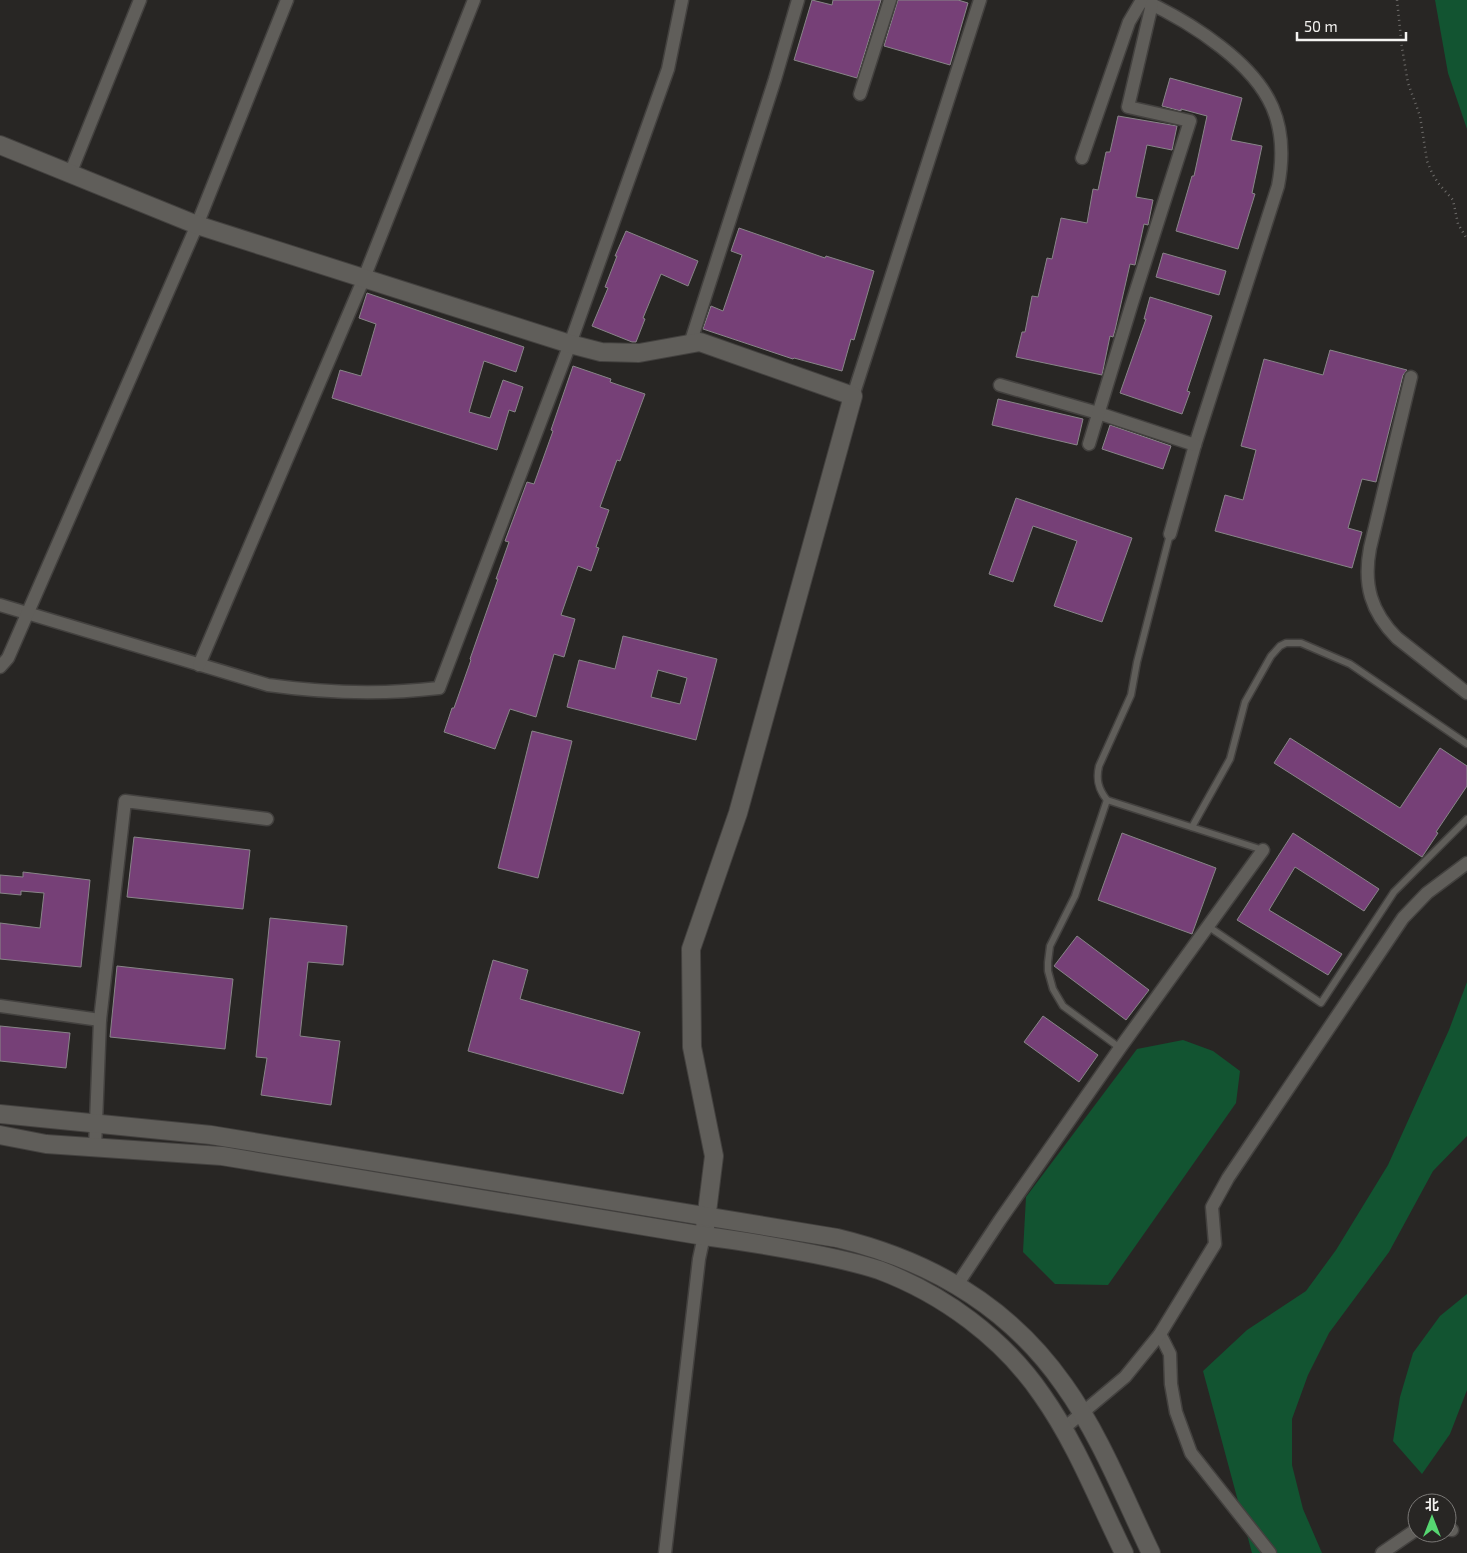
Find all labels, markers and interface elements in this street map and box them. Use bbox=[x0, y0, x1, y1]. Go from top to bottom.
scale bar bbox=[1297, 10, 1406, 42]
text: 50 m bbox=[1304, 17, 1338, 35]
north arrow bbox=[1407, 1493, 1457, 1543]
text: 北 bbox=[1425, 1496, 1439, 1513]

